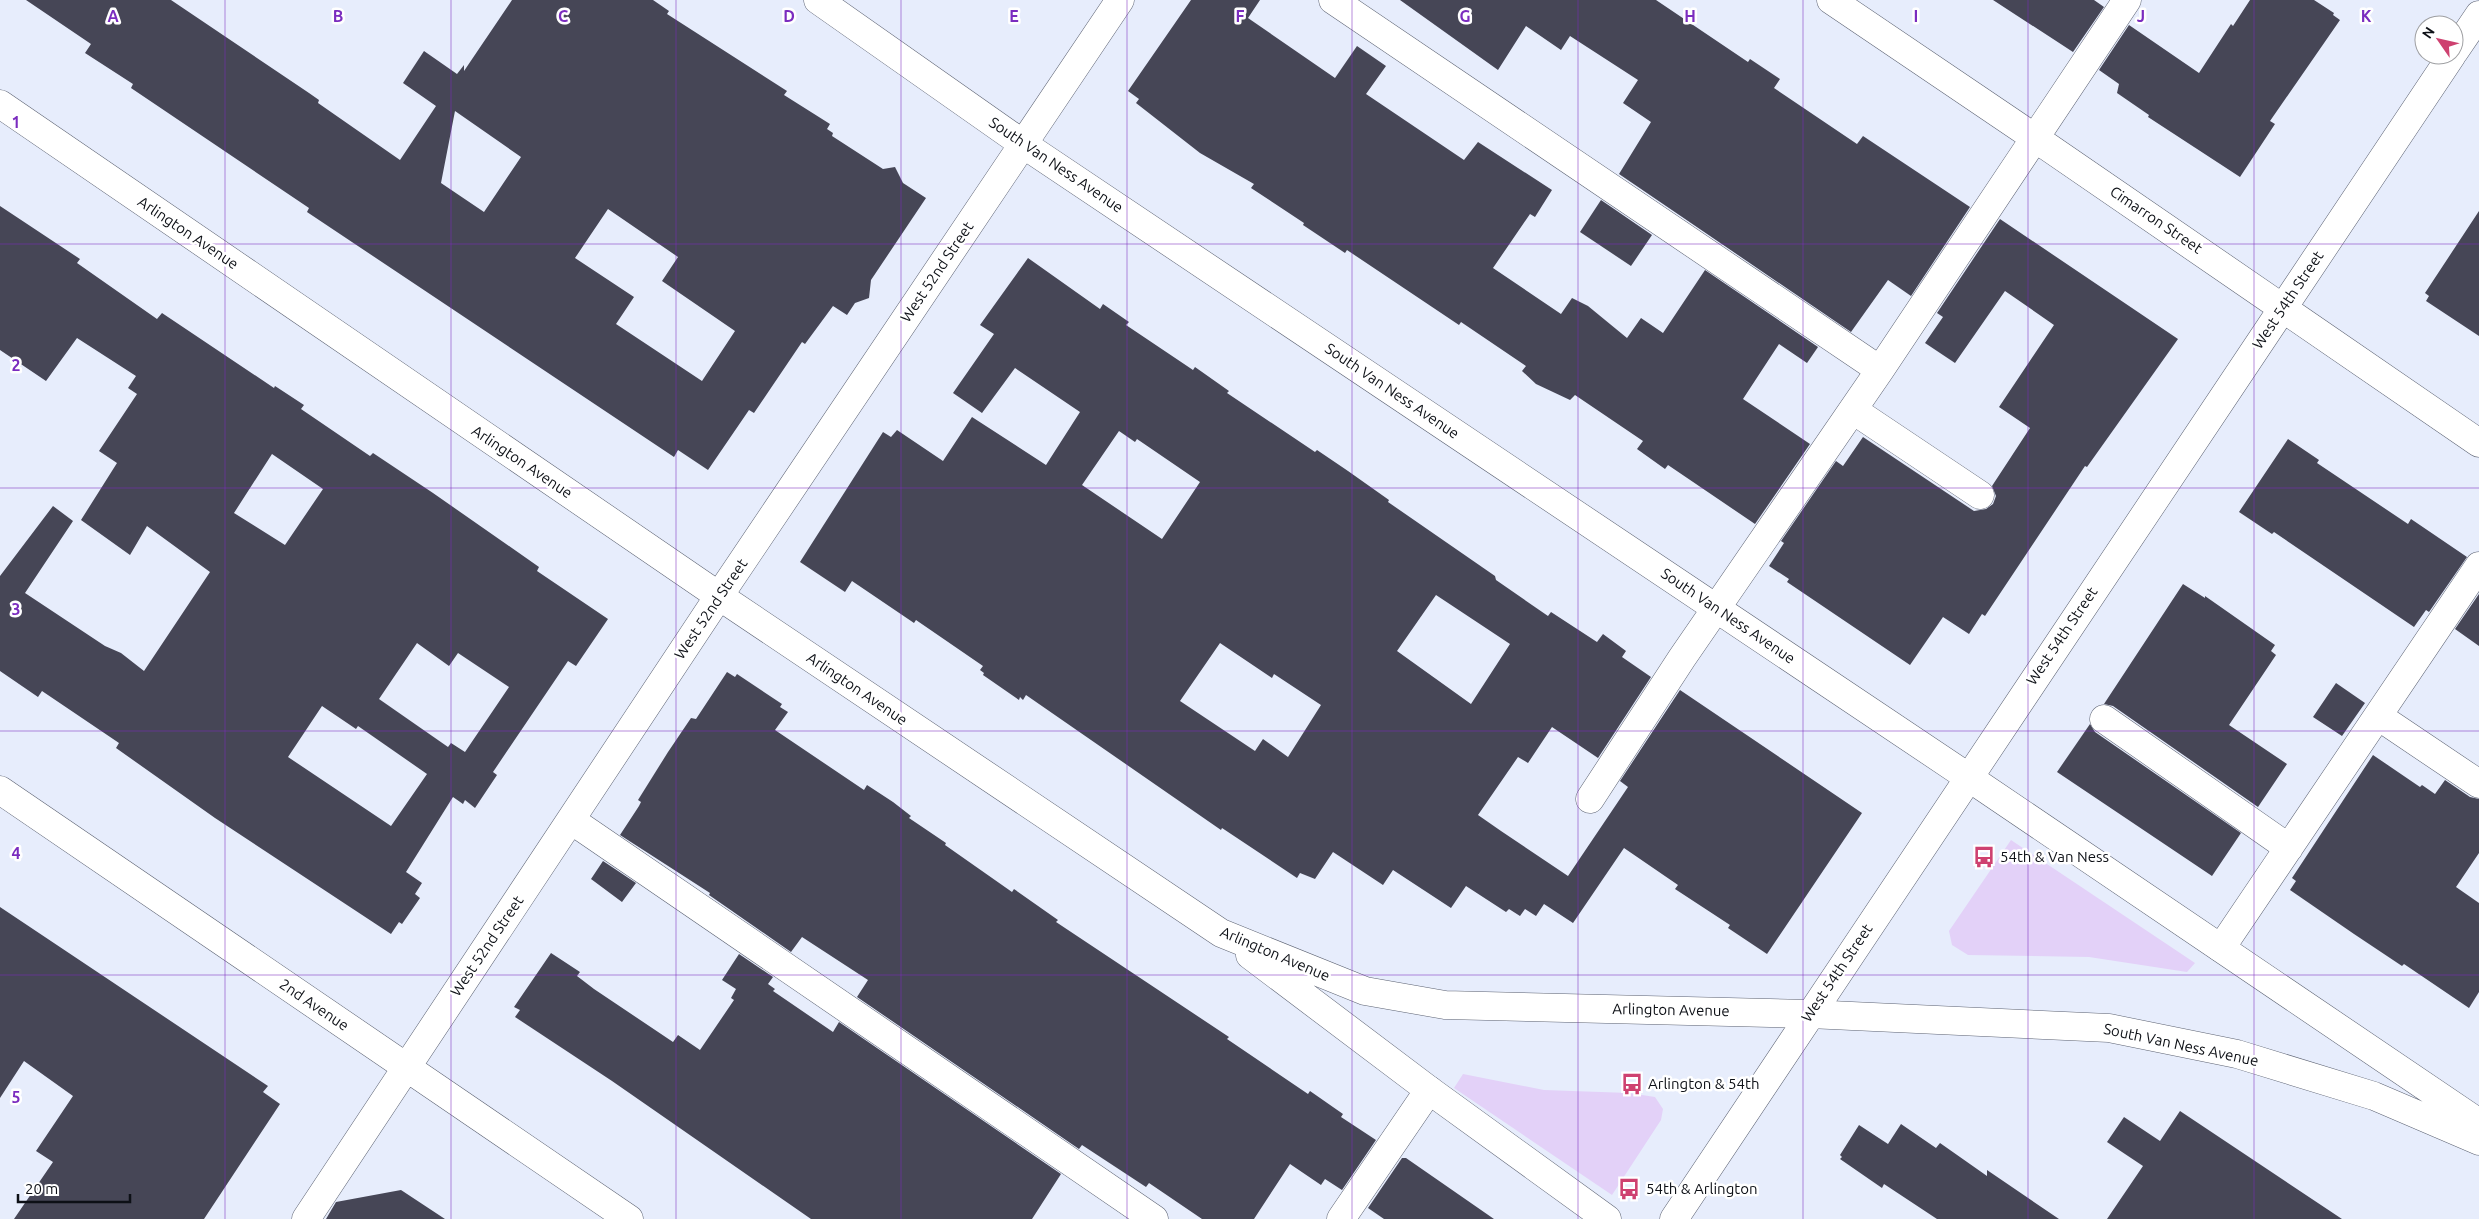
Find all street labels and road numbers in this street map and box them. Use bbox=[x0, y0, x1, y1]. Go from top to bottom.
street label: South Van Ness Avenue bbox=[986, 113, 1127, 216]
street label: Cimarron Street bbox=[2107, 182, 2206, 257]
street label: Arlington Avenue bbox=[135, 193, 242, 272]
street label: West 52nd Street bbox=[897, 218, 976, 325]
street label: West 54th Street bbox=[2249, 247, 2327, 352]
street label: South Van Ness Avenue bbox=[1322, 339, 1463, 442]
street label: Arlington Avenue bbox=[469, 422, 576, 501]
street label: West 52nd Street bbox=[671, 555, 750, 662]
street label: South Van Ness Avenue bbox=[1658, 564, 1799, 667]
street label: West 54th Street bbox=[2023, 583, 2101, 688]
street label: Arlington Avenue bbox=[804, 649, 911, 728]
street label: West 52nd Street bbox=[447, 892, 526, 999]
street label: West 54th Street bbox=[1798, 920, 1876, 1025]
street label: Arlington Avenue bbox=[1218, 923, 1333, 984]
street label: 2nd Avenue bbox=[276, 975, 352, 1034]
street label: Arlington Avenue bbox=[1612, 1000, 1730, 1019]
street label: South Van Ness Avenue bbox=[2102, 1020, 2260, 1069]

